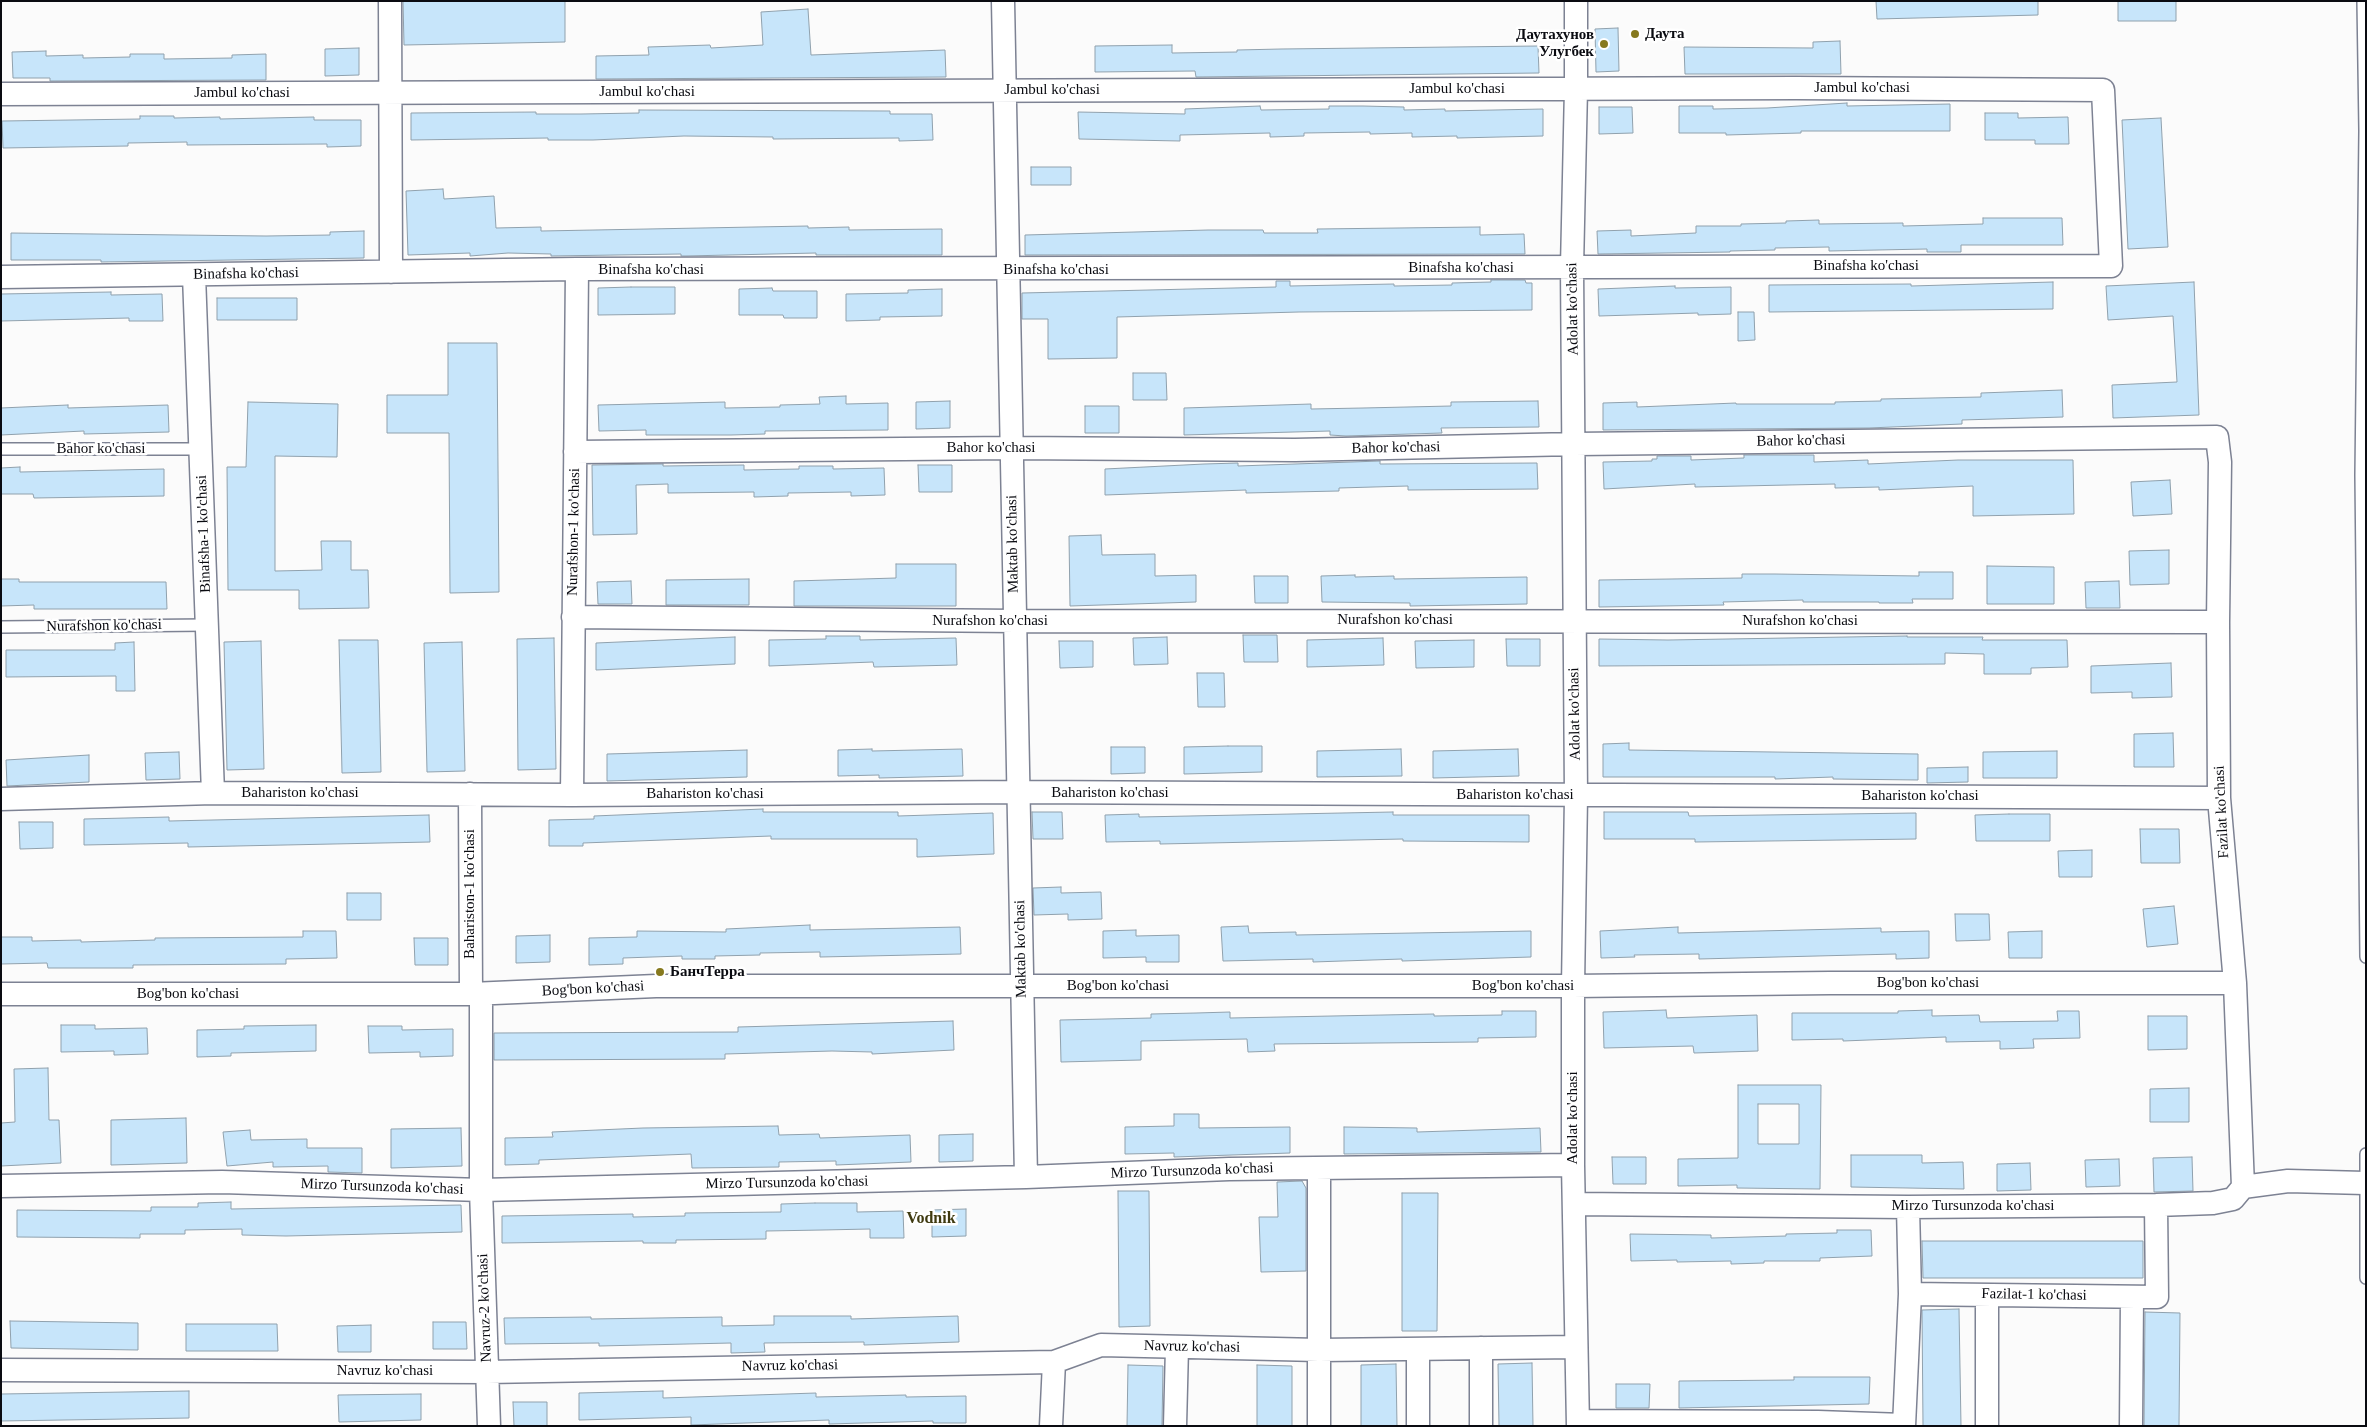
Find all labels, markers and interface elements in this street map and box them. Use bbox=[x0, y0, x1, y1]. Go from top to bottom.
place label: Даута bbox=[1645, 25, 1685, 43]
place label: Даутахунов Улугбек bbox=[1516, 26, 1594, 61]
marker: Даута bbox=[1629, 28, 1641, 40]
marker: Даутахунов Улугбек bbox=[1598, 38, 1610, 50]
street label: Jambul ko'chasi bbox=[1814, 79, 1910, 97]
street label: Jambul ko'chasi bbox=[1409, 80, 1505, 98]
street label: Jambul ko'chasi bbox=[1004, 81, 1100, 99]
street label: Jambul ko'chasi bbox=[599, 83, 695, 101]
street label: Jambul ko'chasi bbox=[194, 84, 290, 102]
street label: Binafsha ko'chasi bbox=[1813, 257, 1919, 275]
street label: Binafsha ko'chasi bbox=[1408, 259, 1514, 277]
street label: Binafsha ko'chasi bbox=[598, 261, 704, 279]
street label: Binafsha ko'chasi bbox=[1003, 261, 1109, 279]
street label: Adolat ko'chasi bbox=[1563, 262, 1583, 356]
street label: Binafsha ko'chasi bbox=[193, 264, 299, 284]
street label: Bahor ko'chasi bbox=[1756, 431, 1846, 451]
street label: Bahor ko'chasi bbox=[1351, 438, 1441, 458]
street label: Bahor ko'chasi bbox=[947, 439, 1035, 457]
street label: Bahor ko'chasi bbox=[57, 440, 145, 458]
street label: Nurafshon-1 ko'chasi bbox=[564, 468, 584, 596]
street label: Binafsha-1 ko'chasi bbox=[193, 475, 215, 593]
street label: Maktab ko'chasi bbox=[1003, 495, 1023, 593]
street label: Nurafshon ko'chasi bbox=[1337, 611, 1453, 629]
street label: Nurafshon ko'chasi bbox=[932, 612, 1048, 630]
street label: Nurafshon ko'chasi bbox=[1742, 612, 1858, 630]
street label: Nurafshon ko'chasi bbox=[46, 616, 162, 636]
street label: Adolat ko'chasi bbox=[1565, 667, 1585, 761]
street label: Fazilat ko'chasi bbox=[2211, 765, 2233, 859]
street label: Bahariston ko'chasi bbox=[241, 784, 359, 802]
street label: Bahariston ko'chasi bbox=[1051, 784, 1169, 802]
street label: Bahariston ko'chasi bbox=[646, 785, 764, 803]
street label: Bahariston ko'chasi bbox=[1456, 786, 1574, 804]
street label: Bahariston ko'chasi bbox=[1861, 787, 1979, 805]
street label: Bahariston-1 ko'chasi bbox=[461, 829, 479, 959]
street label: Maktab ko'chasi bbox=[1011, 900, 1031, 998]
place label: БанчТерра bbox=[670, 963, 745, 981]
marker: БанчТерра bbox=[654, 966, 666, 978]
street label: Bog'bon ko'chasi bbox=[1877, 974, 1979, 992]
street label: Bog'bon ko'chasi bbox=[541, 977, 645, 1001]
street label: Bog'bon ko'chasi bbox=[1067, 977, 1169, 995]
street label: Bog'bon ko'chasi bbox=[1472, 977, 1574, 995]
street label: Bog'bon ko'chasi bbox=[137, 985, 239, 1003]
street label: Adolat ko'chasi bbox=[1564, 1071, 1582, 1165]
street label: Mirzo Tursunzoda ko'chasi bbox=[1110, 1159, 1274, 1183]
street label: Mirzo Tursunzoda ko'chasi bbox=[705, 1173, 869, 1193]
street label: Mirzo Tursunzoda ko'chasi bbox=[300, 1175, 464, 1199]
street label: Mirzo Tursunzoda ko'chasi bbox=[1892, 1197, 2054, 1215]
district label: Vodnik bbox=[906, 1209, 956, 1229]
street label: Navruz-2 ko'chasi bbox=[474, 1253, 496, 1363]
street label: Fazilat-1 ko'chasi bbox=[1981, 1285, 2087, 1305]
street label: Navruz ko'chasi bbox=[1144, 1337, 1240, 1357]
street label: Navruz ko'chasi bbox=[742, 1356, 838, 1376]
street label: Navruz ko'chasi bbox=[337, 1362, 433, 1380]

